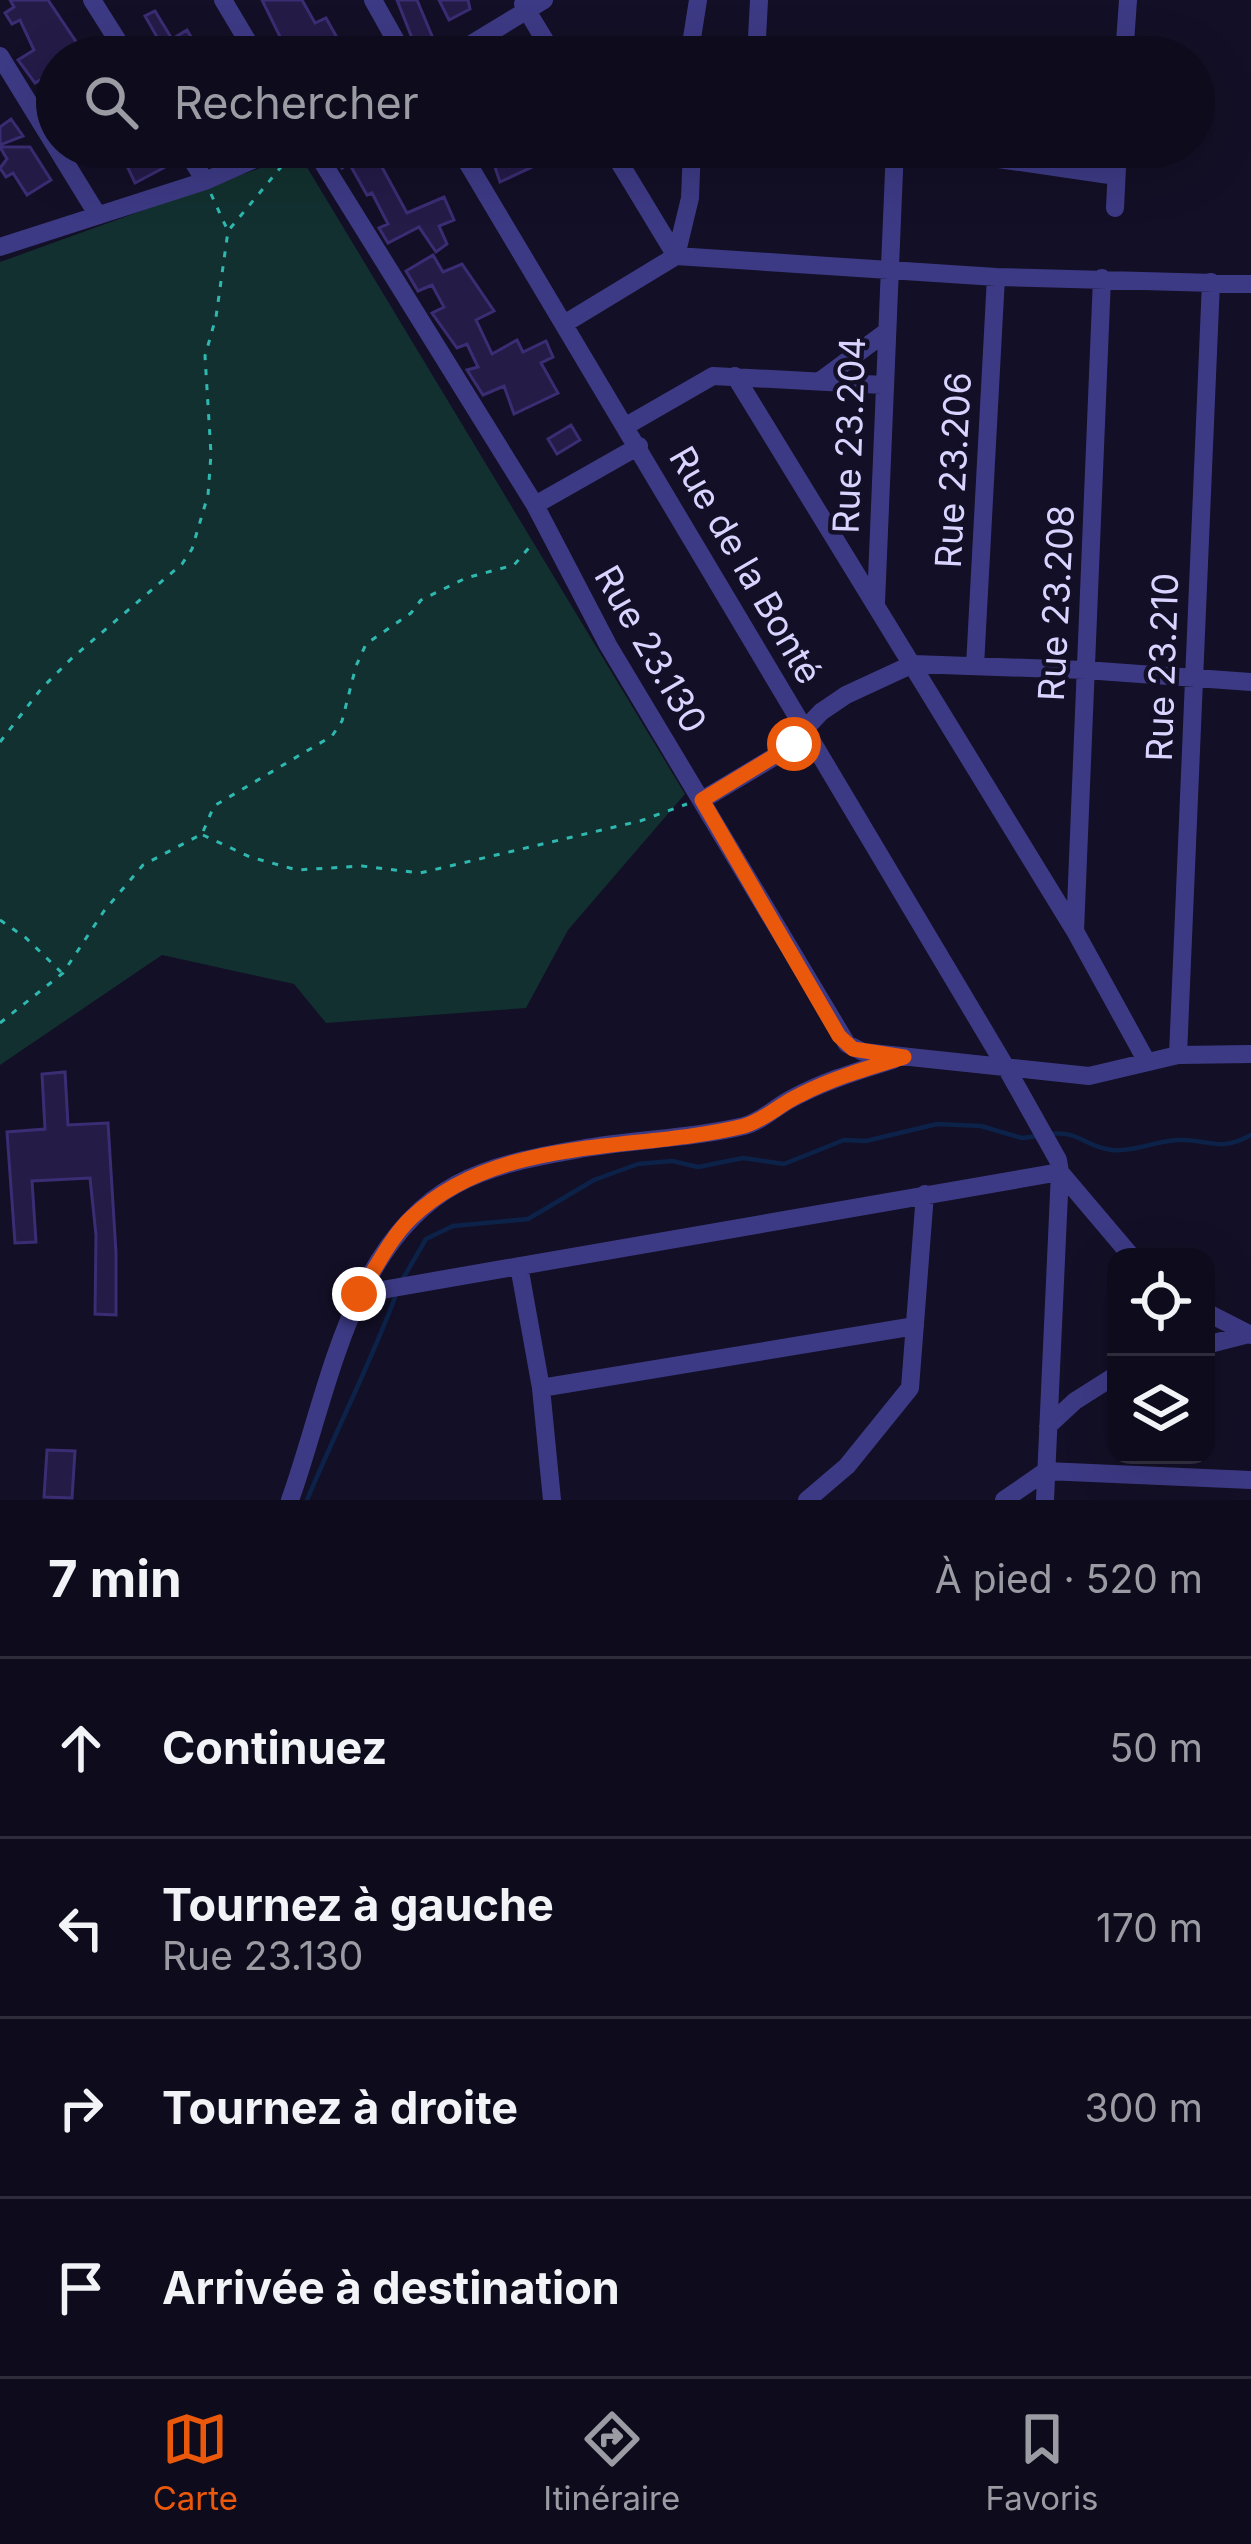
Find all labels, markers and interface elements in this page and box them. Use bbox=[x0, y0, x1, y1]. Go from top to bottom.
search box bbox=[36, 36, 1215, 168]
icon: search bbox=[78, 69, 144, 135]
text: Rechercher bbox=[174, 75, 419, 130]
street label: Rue 23.204 bbox=[824, 336, 874, 534]
street label: Rue 23.206 bbox=[926, 371, 980, 569]
street label: Rue de la Bonté bbox=[660, 439, 832, 691]
street label: Rue 23.208 bbox=[1029, 504, 1083, 702]
street label: Rue 23.130 bbox=[585, 558, 717, 740]
street label: Rue 23.210 bbox=[1137, 572, 1187, 762]
route start bbox=[767, 717, 821, 771]
map controls bbox=[1107, 1248, 1215, 1464]
button: locate bbox=[1107, 1248, 1215, 1356]
route end bbox=[332, 1267, 386, 1321]
button: layers bbox=[1107, 1356, 1215, 1464]
text: 7 min bbox=[48, 1548, 182, 1609]
text: À pied · 520 m bbox=[935, 1555, 1203, 1602]
icon: ahead bbox=[48, 1715, 114, 1781]
text: Continuez bbox=[162, 1720, 387, 1775]
text: 50 m bbox=[1110, 1724, 1203, 1771]
text: Tournez à gauche bbox=[162, 1877, 554, 1932]
icon: left bbox=[48, 1895, 114, 1961]
text: 170 m bbox=[1096, 1904, 1203, 1951]
text: Rue 23.130 bbox=[162, 1932, 363, 1979]
icon: right bbox=[48, 2075, 114, 2141]
text: Tournez à droite bbox=[162, 2080, 518, 2135]
text: 300 m bbox=[1085, 2084, 1203, 2131]
icon: arrive bbox=[48, 2255, 114, 2321]
text: Arrivée à destination bbox=[162, 2260, 620, 2315]
tab: Carte bbox=[153, 2406, 238, 2518]
tab: Itinéraire bbox=[543, 2406, 680, 2518]
tab: Favoris bbox=[986, 2406, 1098, 2518]

